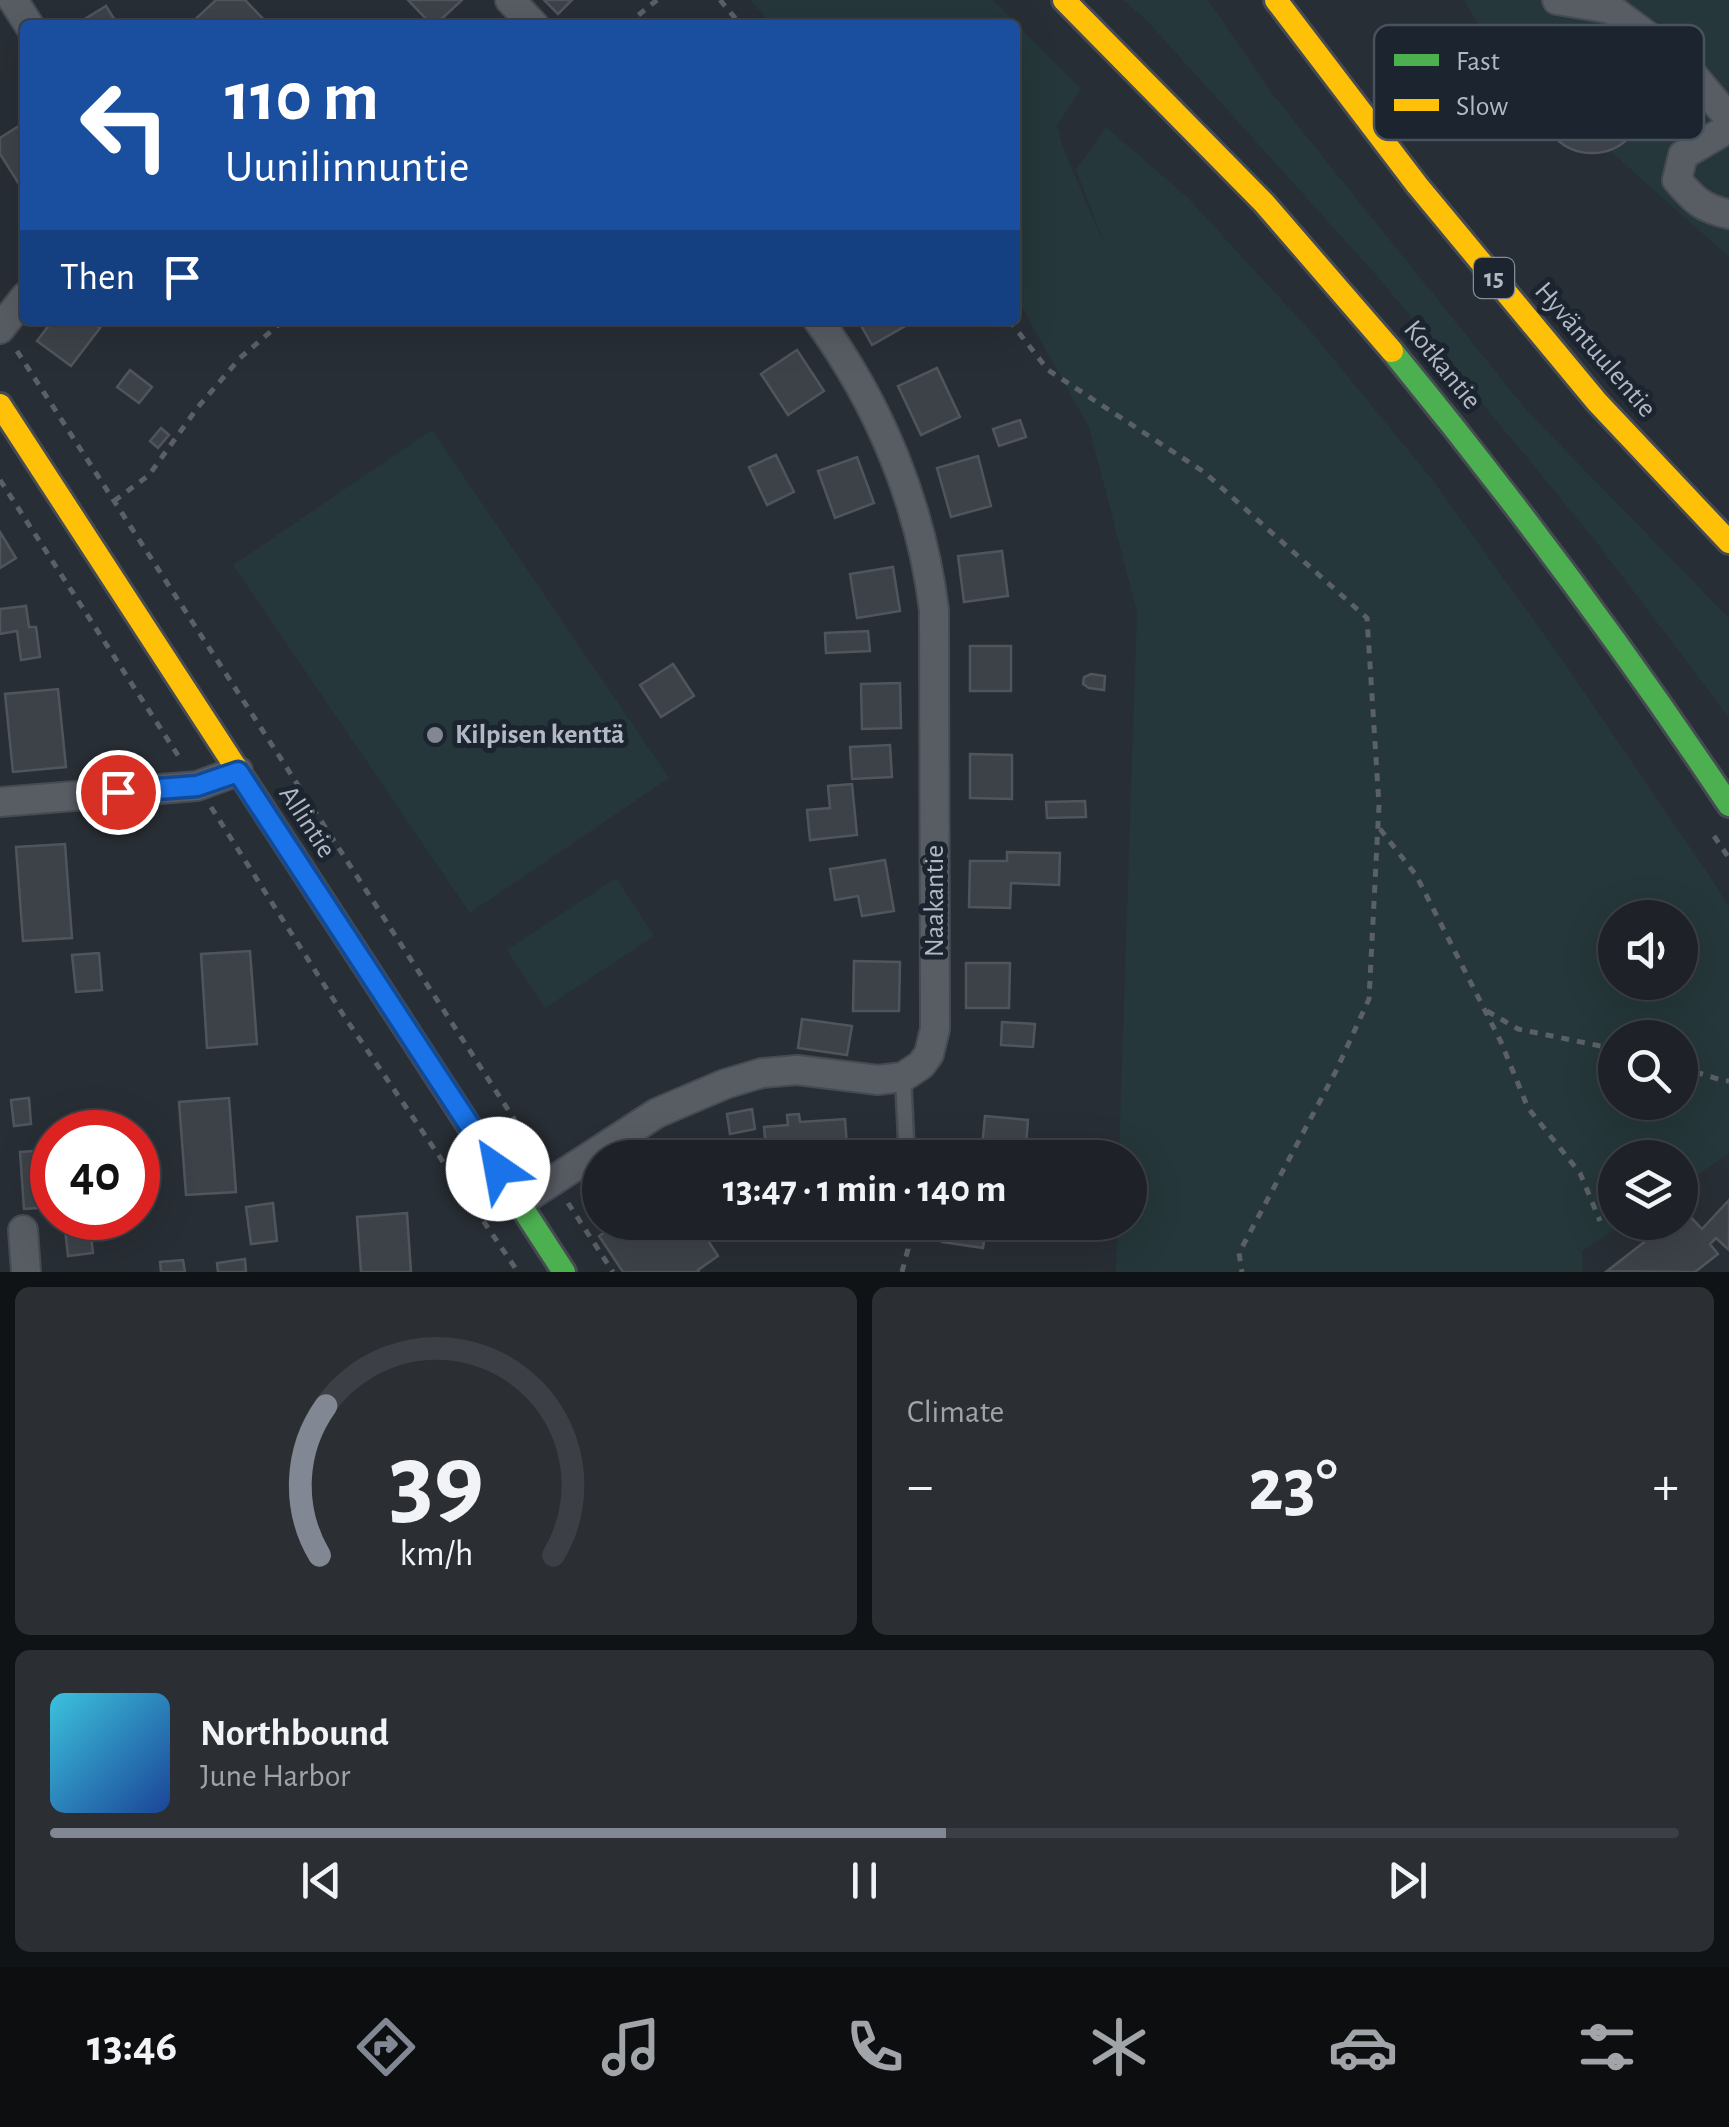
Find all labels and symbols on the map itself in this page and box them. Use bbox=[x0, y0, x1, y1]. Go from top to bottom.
legend bbox=[1374, 25, 1704, 140]
text: Fast bbox=[1456, 48, 1500, 76]
text: Slow bbox=[1456, 93, 1508, 121]
road number: 15 bbox=[1474, 258, 1514, 298]
street label: Hyväntuulentie bbox=[1529, 277, 1661, 423]
street label: Kotkantie bbox=[1398, 315, 1486, 415]
place label: Kilpisen kenttä bbox=[455, 721, 625, 749]
marker: Kilpisen kenttä bbox=[424, 724, 446, 746]
pin bbox=[76, 750, 161, 835]
street label: Allintie bbox=[274, 781, 340, 863]
street label: Naakantie bbox=[921, 845, 949, 957]
speed limit sign: 40 bbox=[30, 1110, 160, 1240]
position arrow bbox=[446, 1117, 550, 1221]

